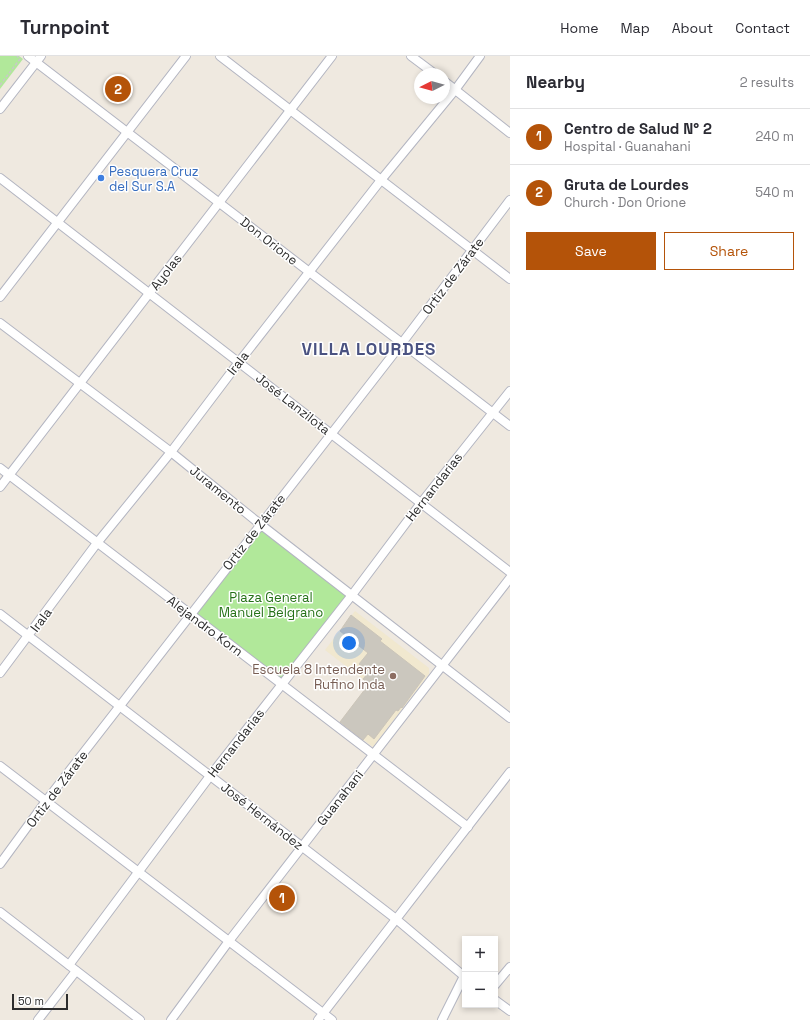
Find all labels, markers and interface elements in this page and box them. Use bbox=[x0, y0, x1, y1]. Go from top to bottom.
text: Turnpoint bbox=[20, 15, 110, 40]
text: Home bbox=[560, 19, 598, 37]
text: Map bbox=[620, 19, 650, 37]
text: About bbox=[672, 19, 713, 37]
text: Contact bbox=[735, 19, 790, 37]
north arrow bbox=[414, 68, 450, 104]
text: Nearby bbox=[526, 71, 585, 93]
pin: 2 bbox=[105, 74, 131, 104]
text: 2 results bbox=[740, 74, 794, 91]
text: Centro de Salud N° 2 bbox=[564, 119, 712, 138]
text: 1 bbox=[536, 128, 542, 145]
text: 240 m bbox=[756, 128, 794, 145]
text: Hospital · Guanahani bbox=[564, 138, 691, 155]
place label: Pesquera Cruz del Sur S.A bbox=[109, 163, 199, 195]
marker: Pesquera Cruz del Sur S.A bbox=[96, 173, 106, 183]
text: Gruta de Lourdes bbox=[564, 175, 689, 194]
text: 2 bbox=[535, 184, 543, 201]
text: 540 m bbox=[755, 184, 794, 201]
text: Church · Don Orione bbox=[564, 194, 686, 211]
street label: Don Orione bbox=[237, 213, 301, 269]
button: Save bbox=[526, 232, 656, 270]
button: Share bbox=[664, 232, 794, 270]
street label: Ortiz de Zárate bbox=[418, 234, 488, 318]
street label: Ayolas bbox=[146, 250, 186, 294]
district label: VILLA LOURDES bbox=[302, 338, 436, 360]
street label: Irala bbox=[223, 347, 253, 378]
street label: José Lanzilota bbox=[252, 370, 334, 439]
street label: Hernandarias bbox=[402, 449, 466, 525]
street label: Juramento bbox=[186, 462, 250, 518]
street label: Ortiz de Zárate bbox=[219, 490, 289, 574]
park label: Plaza General Manuel Belgrano bbox=[219, 589, 323, 621]
street label: Alejandro Korn bbox=[164, 592, 246, 660]
street label: Irala bbox=[26, 604, 56, 635]
your location bbox=[339, 633, 359, 653]
place label: Escuela 8 Intendente Rufino Inda bbox=[252, 661, 386, 693]
marker: Escuela 8 Intendente Rufino Inda bbox=[388, 671, 398, 681]
street label: Hernandarias bbox=[204, 705, 268, 781]
street label: Ortiz de Zárate bbox=[22, 747, 92, 831]
street label: Guanahani bbox=[313, 767, 367, 829]
street label: José Hernández bbox=[217, 778, 307, 854]
pin: 1 bbox=[269, 883, 295, 913]
map controls bbox=[462, 936, 498, 1008]
button: + bbox=[462, 936, 498, 972]
button: − bbox=[462, 972, 498, 1008]
scale bar bbox=[12, 992, 68, 1011]
text: 50 m bbox=[18, 994, 44, 1008]

